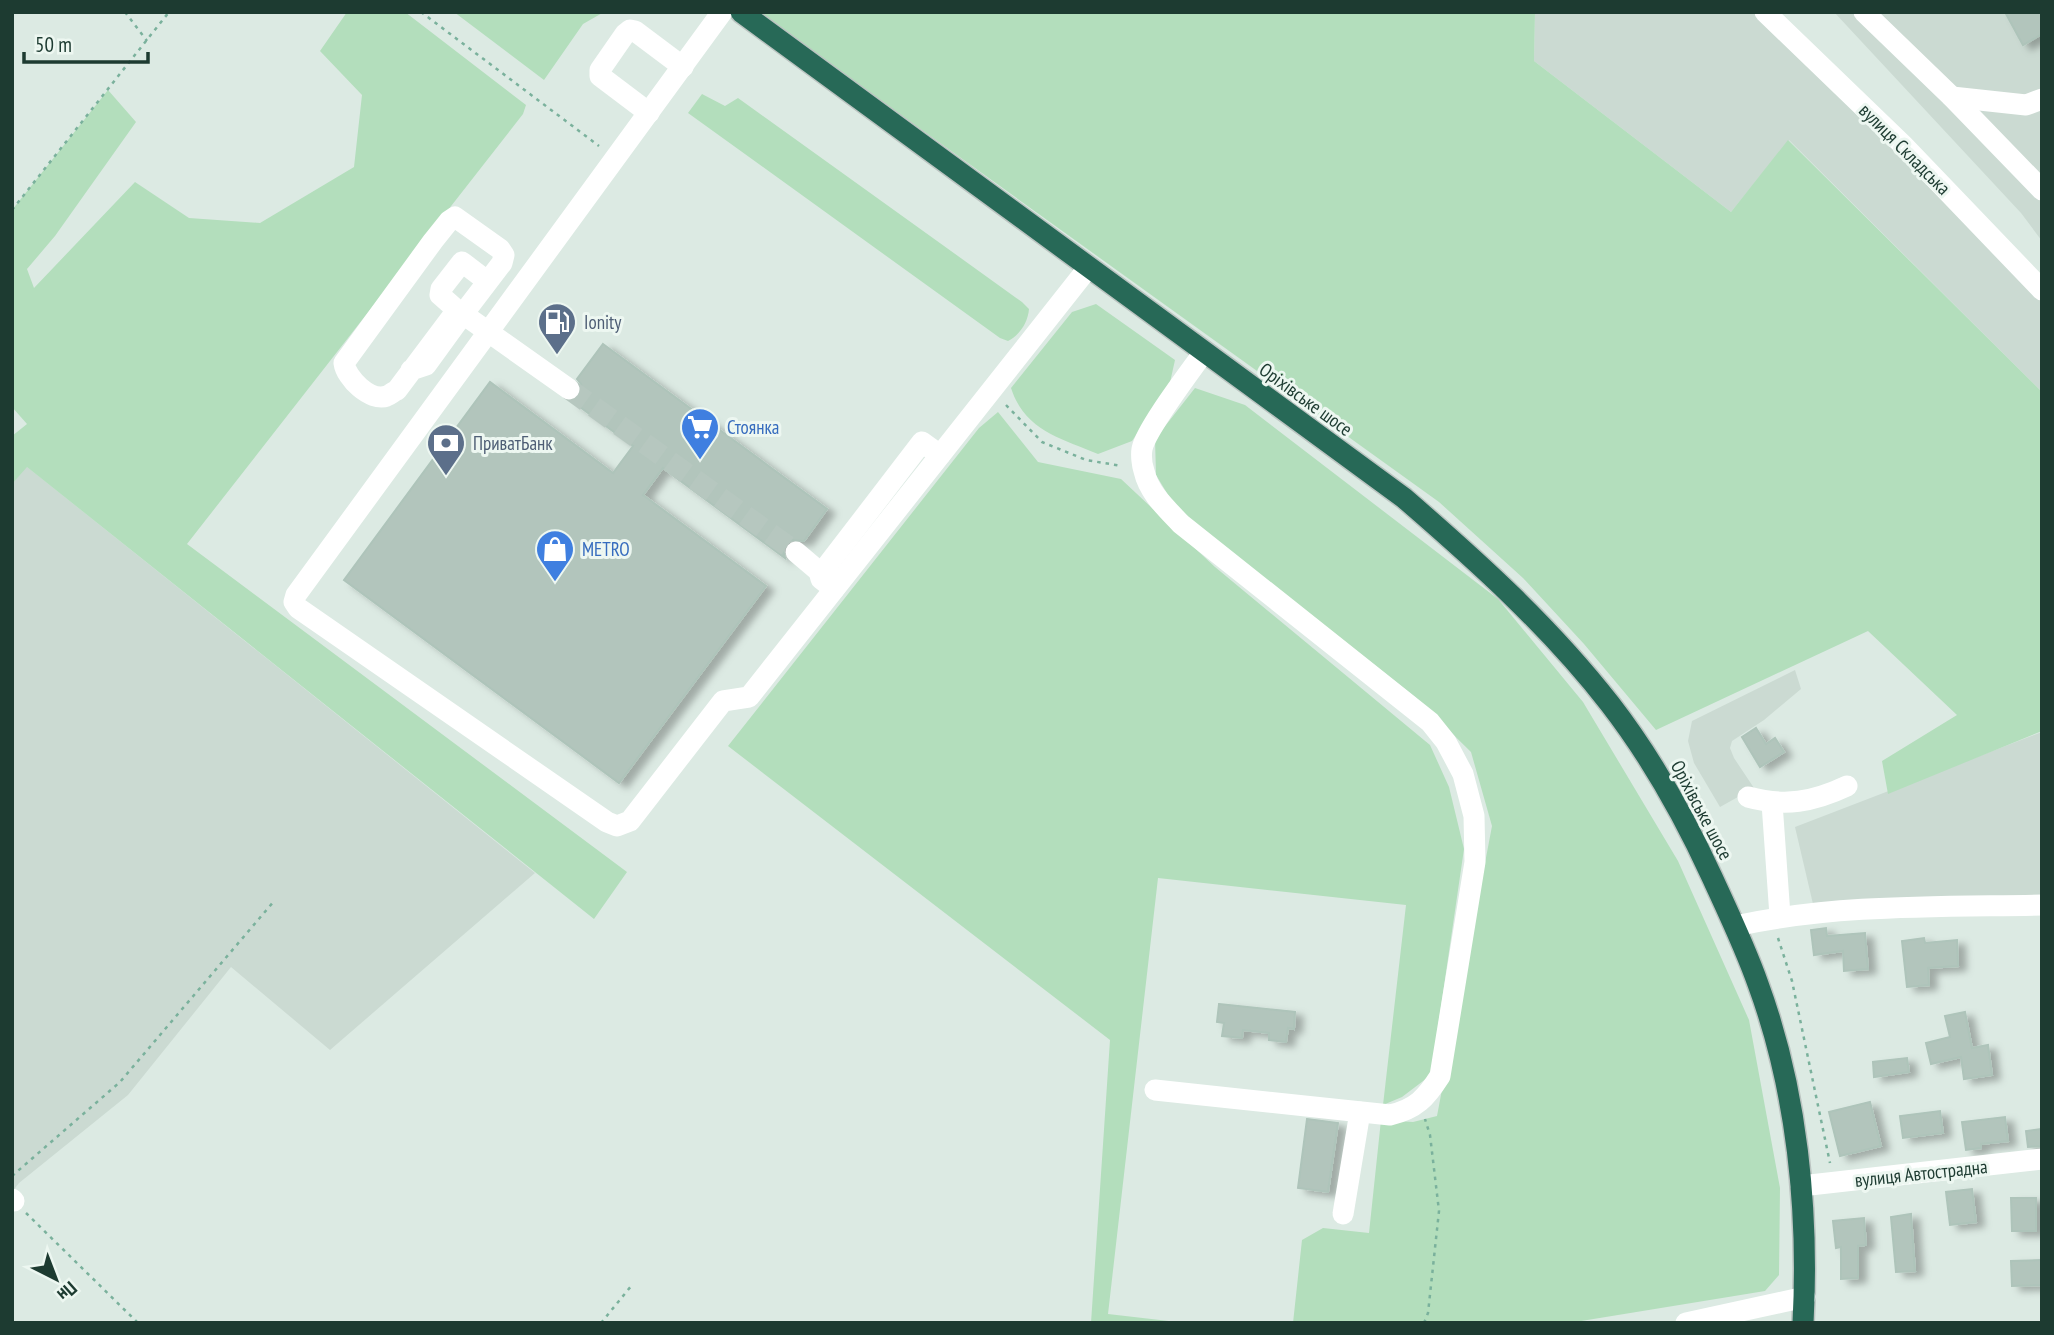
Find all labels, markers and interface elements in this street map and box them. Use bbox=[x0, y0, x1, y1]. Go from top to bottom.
scale bar bbox=[24, 21, 149, 65]
text: 50 m bbox=[35, 31, 72, 58]
street label: вулиця Складська bbox=[1854, 98, 1956, 200]
fuel station icon: Ionity bbox=[536, 301, 578, 356]
place label: Ionity bbox=[584, 310, 622, 334]
street label: Оріхівське шосе bbox=[1255, 357, 1357, 441]
supermarket icon: Стоянка bbox=[679, 406, 721, 461]
place label: Стоянка bbox=[727, 415, 779, 439]
bank icon: ПриватБанк bbox=[425, 422, 467, 477]
place label: ПриватБанк bbox=[473, 431, 553, 455]
shop icon: METRO bbox=[534, 528, 576, 583]
place label: METRO bbox=[582, 537, 630, 561]
street label: Оріхівське шосе bbox=[1666, 756, 1738, 864]
street label: вулиця Автострадна bbox=[1853, 1154, 1989, 1192]
north arrow bbox=[21, 1244, 91, 1314]
text: Пн bbox=[53, 1277, 82, 1307]

